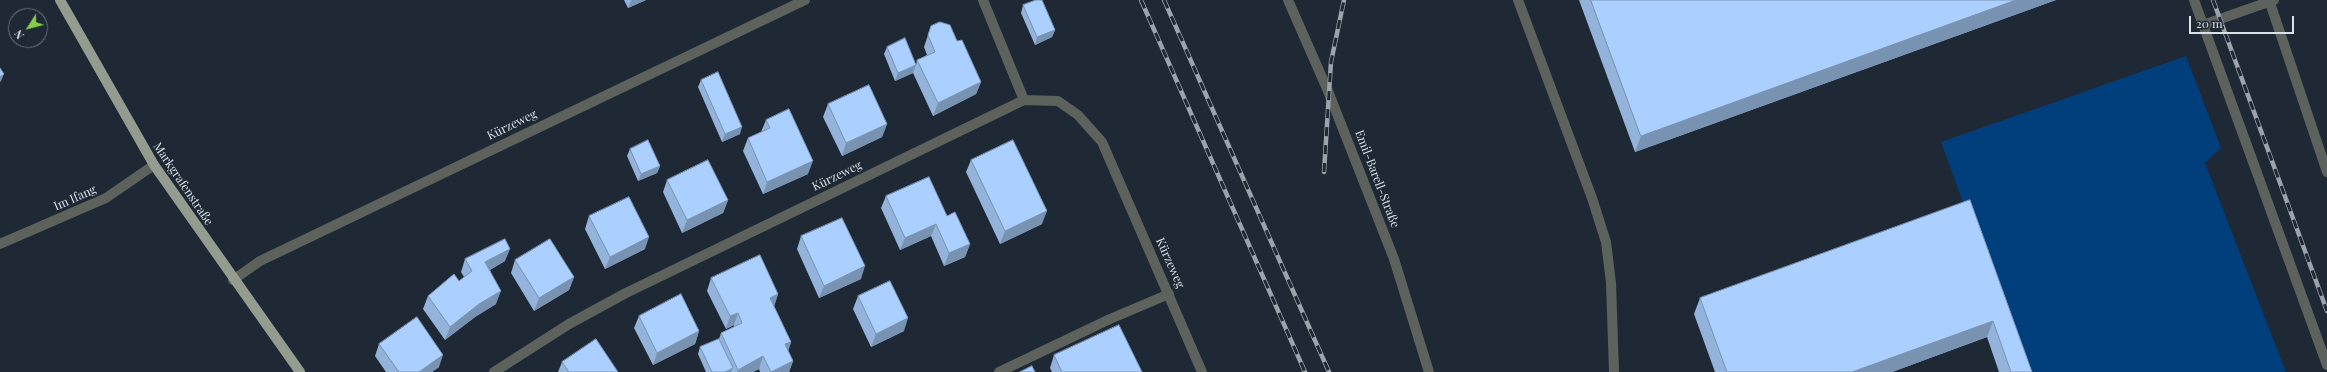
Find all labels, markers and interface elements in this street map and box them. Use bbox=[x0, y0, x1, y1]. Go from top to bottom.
north arrow bbox=[8, 8, 48, 48]
scale bar bbox=[2191, 8, 2296, 34]
text: 20 m bbox=[2196, 15, 2223, 31]
text: N bbox=[10, 27, 27, 42]
street label: Kürzeweg bbox=[485, 107, 539, 143]
street label: Emil-Barell-Straße bbox=[1352, 128, 1402, 230]
street label: Markgrafenstraße bbox=[150, 140, 216, 228]
street label: Kürzeweg bbox=[810, 158, 864, 194]
street label: Im Ifang bbox=[51, 182, 99, 214]
street label: Kürzeweg bbox=[1153, 236, 1187, 290]

